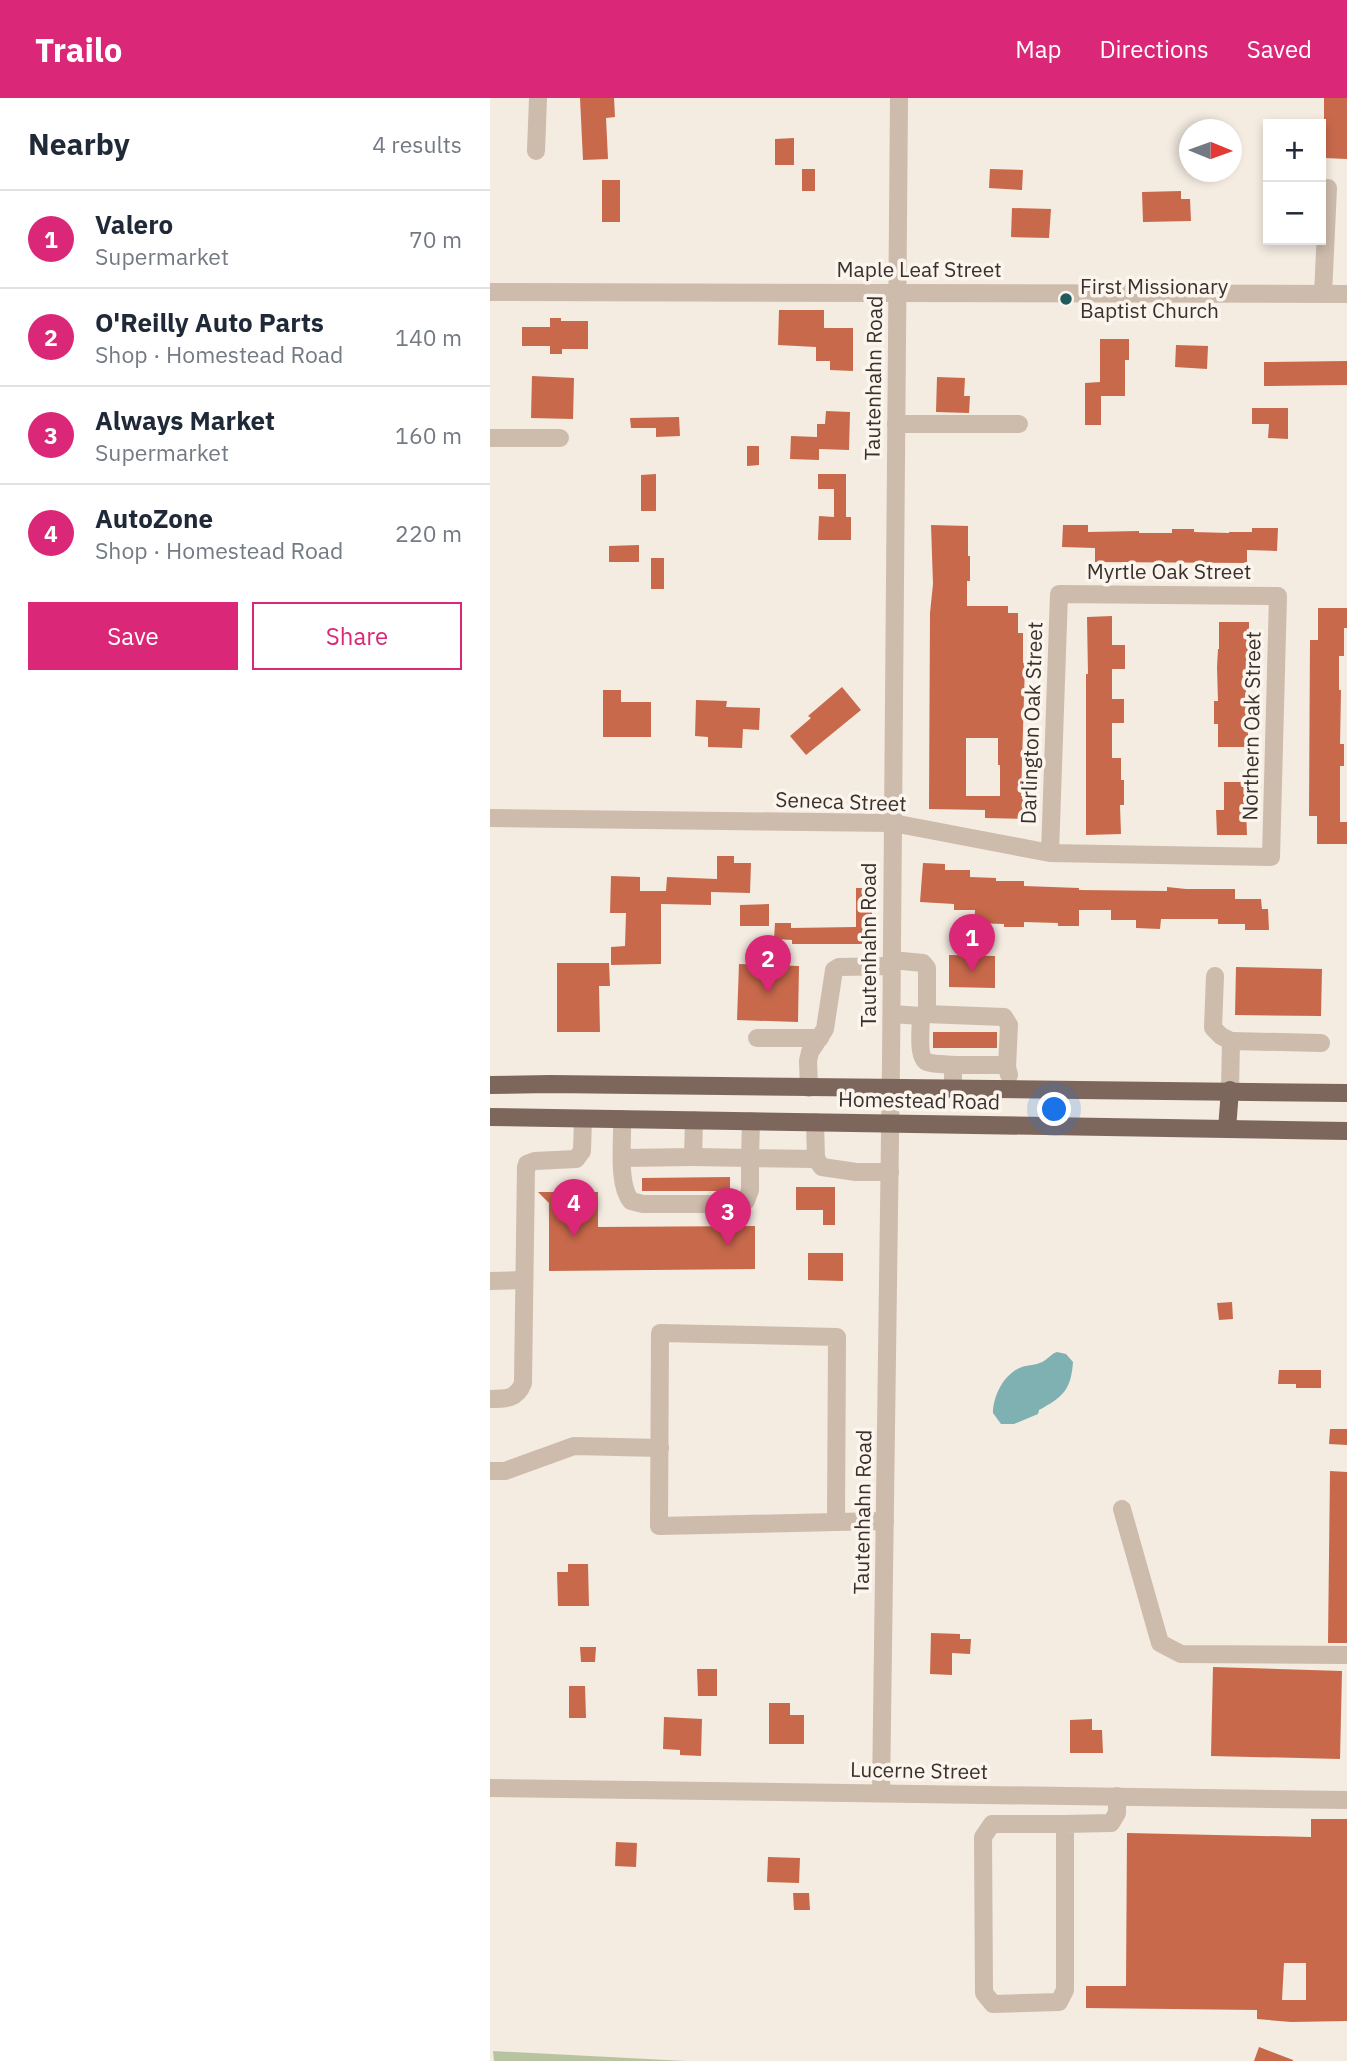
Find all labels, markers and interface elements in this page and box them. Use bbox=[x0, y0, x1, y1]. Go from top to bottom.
text: Trailo bbox=[35, 28, 122, 71]
text: Map bbox=[1015, 33, 1061, 65]
text: Directions bbox=[1099, 33, 1209, 65]
text: Saved bbox=[1247, 33, 1312, 65]
north arrow bbox=[1179, 119, 1242, 182]
map controls bbox=[1263, 119, 1326, 245]
button: + bbox=[1263, 119, 1326, 182]
text: Nearby bbox=[28, 124, 130, 163]
text: 4 results bbox=[372, 129, 462, 159]
button: − bbox=[1263, 182, 1326, 245]
text: Valero bbox=[95, 207, 173, 241]
text: 1 bbox=[44, 224, 58, 254]
text: 70 m bbox=[409, 224, 462, 254]
text: Supermarket bbox=[95, 241, 229, 271]
street label: Maple Leaf Street bbox=[836, 255, 1002, 283]
place label: First Missionary Baptist Church bbox=[1080, 272, 1229, 324]
marker: First Missionary Baptist Church bbox=[1058, 291, 1074, 307]
street label: Tautenhahn Road bbox=[858, 295, 888, 461]
text: O'Reilly Auto Parts bbox=[95, 305, 324, 339]
text: 2 bbox=[44, 322, 58, 352]
text: 140 m bbox=[395, 322, 462, 352]
text: Shop · Homestead Road bbox=[95, 339, 343, 369]
text: Always Market bbox=[95, 403, 275, 437]
text: 3 bbox=[44, 420, 58, 450]
text: 160 m bbox=[395, 420, 462, 450]
text: Supermarket bbox=[95, 437, 229, 467]
text: AutoZone bbox=[95, 501, 213, 535]
text: 4 bbox=[44, 518, 58, 548]
text: 220 m bbox=[395, 518, 462, 548]
text: Shop · Homestead Road bbox=[95, 535, 343, 565]
street label: Myrtle Oak Street bbox=[1087, 557, 1251, 585]
button: Save bbox=[28, 602, 238, 670]
button: Share bbox=[252, 602, 462, 670]
street label: Darlington Oak Street bbox=[1013, 621, 1049, 825]
street label: Northern Oak Street bbox=[1235, 631, 1267, 821]
street label: Seneca Street bbox=[775, 785, 907, 817]
street label: Tautenhahn Road bbox=[854, 863, 882, 1027]
pin: 1 bbox=[949, 914, 995, 972]
pin: 2 bbox=[745, 935, 791, 993]
street label: Homestead Road bbox=[838, 1085, 1000, 1115]
your location bbox=[1037, 1092, 1071, 1126]
pin: 4 bbox=[551, 1179, 597, 1237]
pin: 3 bbox=[705, 1188, 751, 1246]
street label: Tautenhahn Road bbox=[847, 1429, 877, 1595]
street label: Lucerne Street bbox=[850, 1755, 988, 1785]

